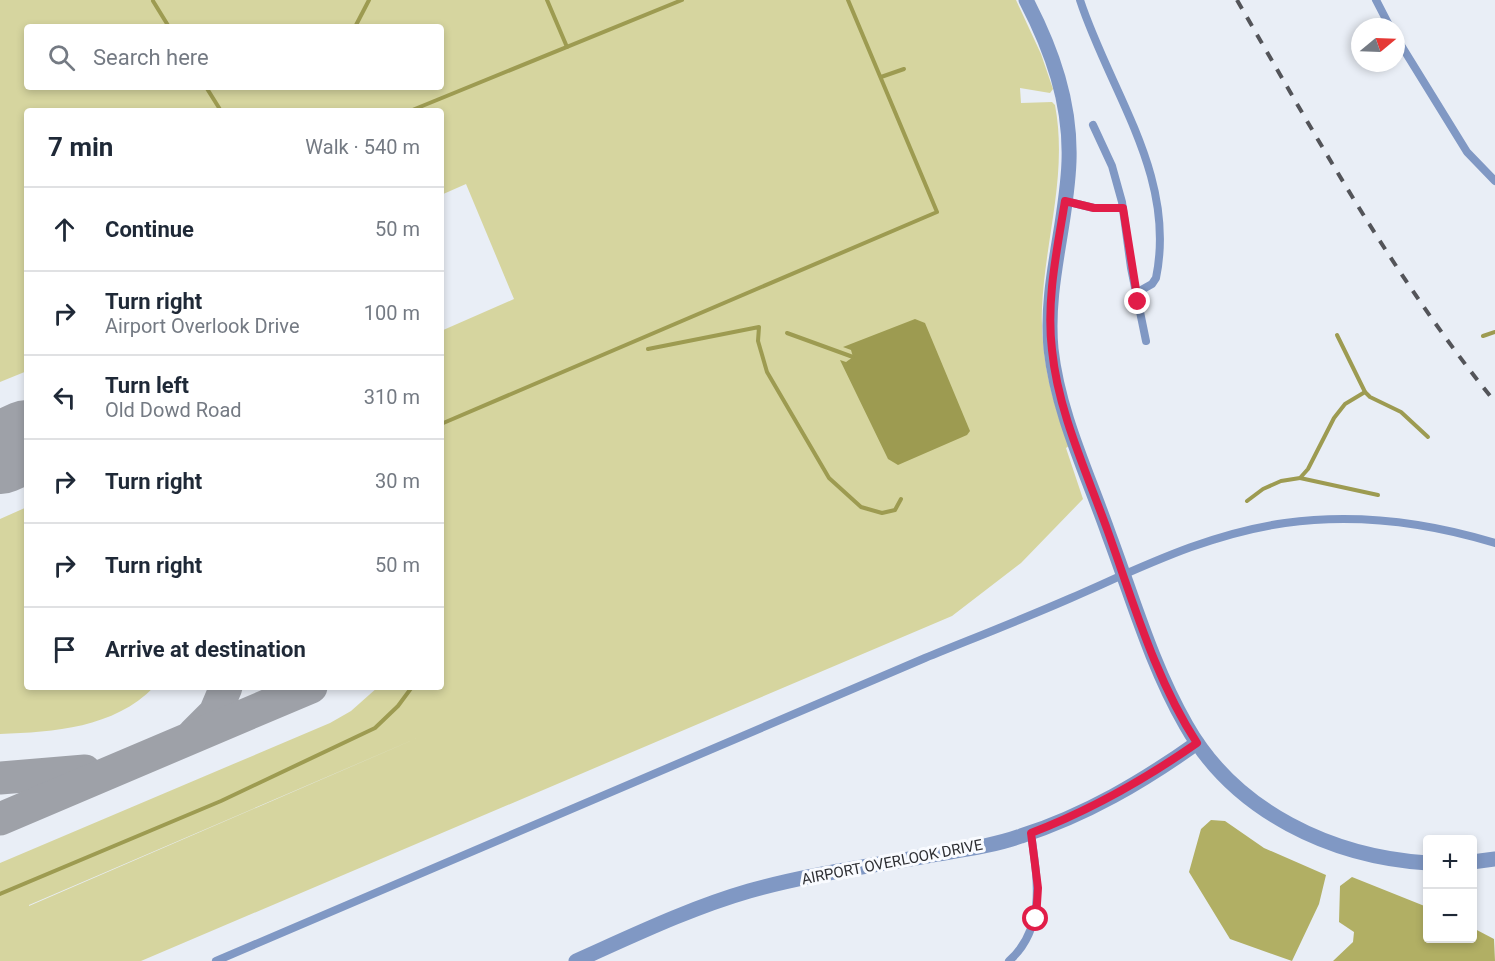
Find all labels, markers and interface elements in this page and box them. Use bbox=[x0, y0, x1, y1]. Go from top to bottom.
north arrow bbox=[1351, 18, 1405, 72]
search box bbox=[24, 24, 444, 90]
icon: search bbox=[45, 41, 78, 74]
text: Search here bbox=[93, 45, 209, 70]
text: 7 min bbox=[48, 132, 113, 162]
text: Walk · 540 m bbox=[305, 135, 420, 159]
icon: ahead bbox=[48, 213, 81, 246]
text: Continue bbox=[105, 217, 194, 242]
text: 50 m bbox=[375, 217, 420, 241]
route end bbox=[1124, 288, 1150, 314]
text: Turn right bbox=[105, 289, 202, 314]
icon: right bbox=[48, 297, 81, 330]
text: 100 m bbox=[364, 301, 420, 325]
text: Airport Overlook Drive bbox=[105, 314, 300, 338]
text: Turn left bbox=[105, 373, 189, 398]
icon: left bbox=[48, 381, 81, 414]
text: 310 m bbox=[364, 385, 420, 409]
text: Old Dowd Road bbox=[105, 398, 242, 422]
icon: right bbox=[48, 465, 81, 498]
text: Turn right bbox=[105, 469, 202, 494]
text: 30 m bbox=[375, 469, 420, 493]
icon: right bbox=[48, 549, 81, 582]
text: Turn right bbox=[105, 553, 202, 578]
text: 50 m bbox=[375, 553, 420, 577]
icon: arrive bbox=[48, 633, 81, 666]
text: Arrive at destination bbox=[105, 637, 306, 662]
map controls bbox=[1423, 835, 1477, 943]
button: + bbox=[1423, 835, 1477, 889]
street label: AIRPORT OVERLOOK DRIVE bbox=[800, 836, 984, 888]
button: − bbox=[1423, 889, 1477, 943]
route start bbox=[1022, 905, 1048, 931]

